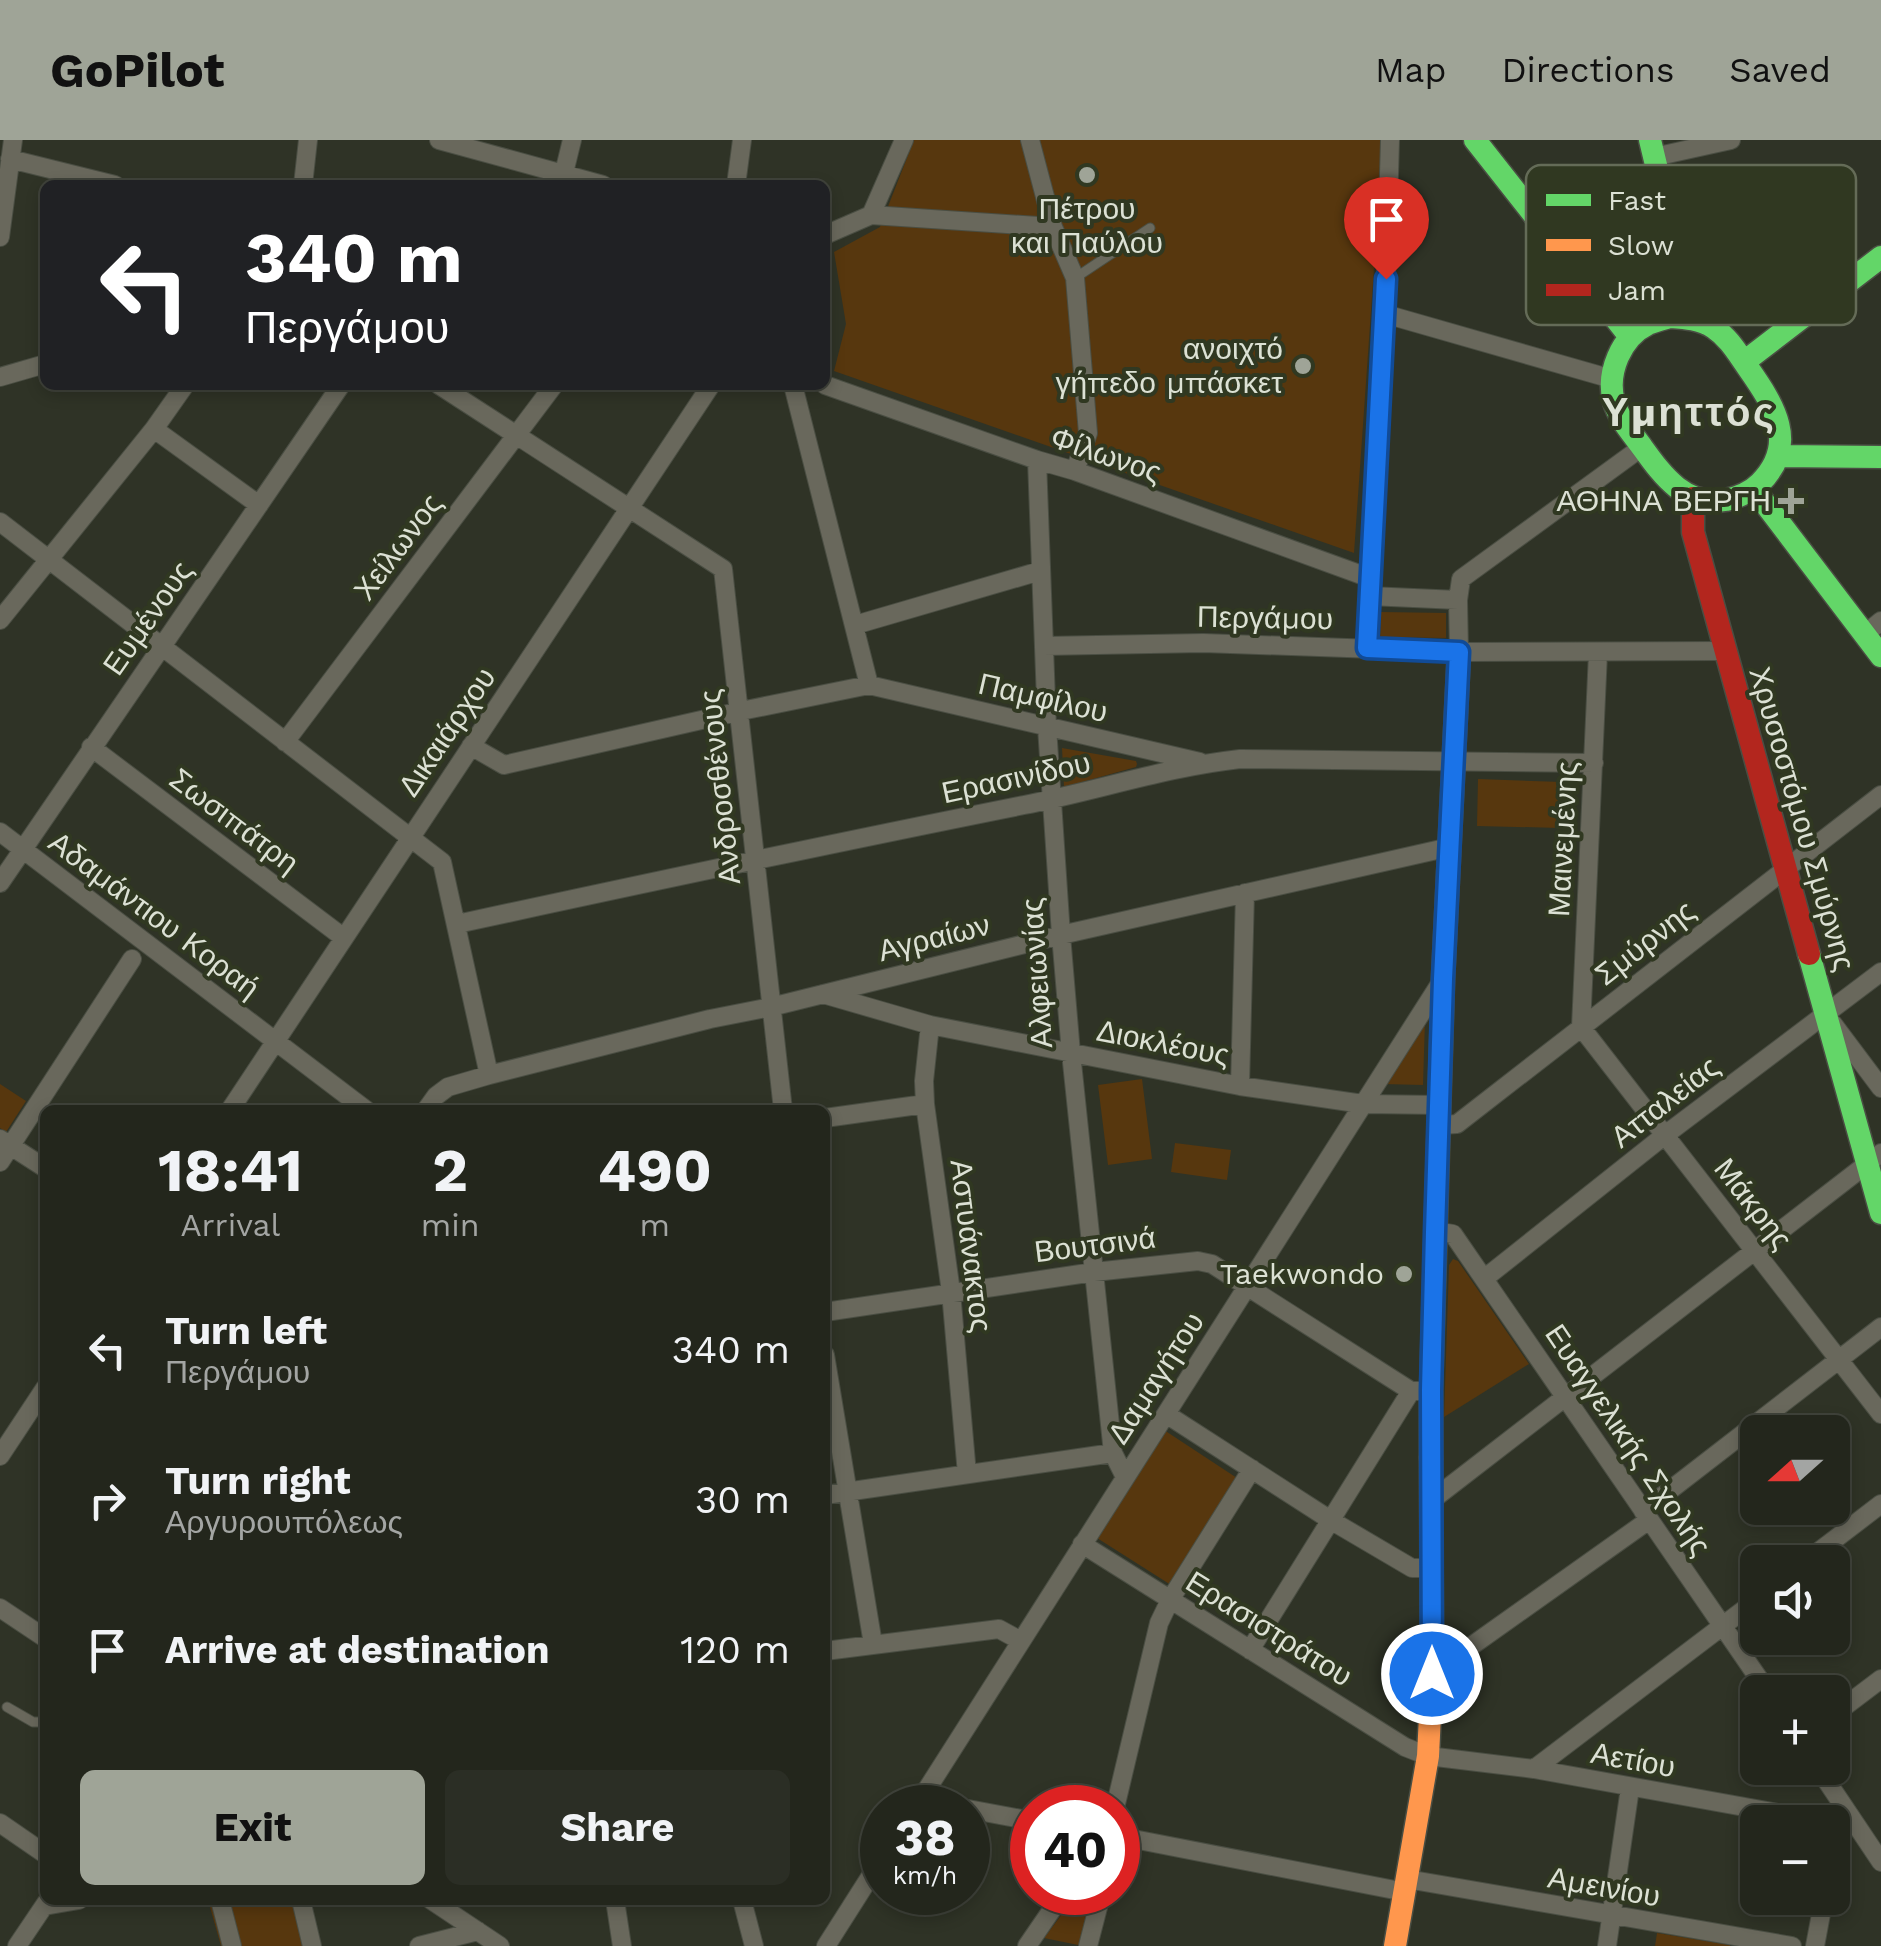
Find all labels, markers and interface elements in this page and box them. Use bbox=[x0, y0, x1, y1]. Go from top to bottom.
text: GoPilot bbox=[50, 42, 225, 99]
text: Map bbox=[1375, 49, 1446, 91]
text: Directions bbox=[1501, 49, 1674, 91]
text: Saved bbox=[1729, 49, 1831, 91]
marker: Πέτρου και Παύλου bbox=[1076, 164, 1098, 186]
legend bbox=[1526, 165, 1856, 325]
pin bbox=[1344, 177, 1429, 280]
text: Fast bbox=[1608, 184, 1666, 217]
place label: Πέτρου και Παύλου bbox=[1011, 191, 1163, 260]
icon: arrive bbox=[1359, 192, 1414, 247]
text: 340 m bbox=[245, 217, 463, 299]
icon: left bbox=[80, 220, 210, 350]
text: Slow bbox=[1608, 229, 1674, 262]
text: Jam bbox=[1608, 274, 1666, 307]
text: Περγάμου bbox=[245, 301, 449, 354]
place label: ανοιχτό γήπεδο μπάσκετ bbox=[1055, 331, 1283, 400]
marker: ανοιχτό γήπεδο μπάσκετ bbox=[1292, 355, 1314, 377]
district label: Υμηττός bbox=[1602, 389, 1776, 436]
street label: Φίλωνος bbox=[1046, 419, 1166, 490]
place label: ΑΘΗΝΑ ΒΕΡΓΗ bbox=[1556, 483, 1771, 518]
street label: Χείλωνος bbox=[346, 487, 449, 607]
marker: ΑΘΗΝΑ ΒΕΡΓΗ bbox=[1780, 490, 1802, 512]
street label: Ευμένους bbox=[96, 554, 199, 681]
street label: Περγάμου bbox=[1197, 599, 1333, 636]
street label: Δικαιάρχου bbox=[391, 661, 502, 803]
street label: Χρυσοστόμου Σμύρνης bbox=[1742, 663, 1863, 975]
street label: Παμφίλου bbox=[975, 666, 1111, 729]
street label: Ανδροσθένους bbox=[692, 688, 747, 886]
street label: Ερασινίδου bbox=[938, 745, 1093, 810]
street label: Μαινεμένης bbox=[1541, 760, 1584, 918]
street label: Σωσιπάτρη bbox=[163, 761, 306, 880]
street label: Αδαμάντιου Κοραή bbox=[42, 824, 266, 1005]
street label: Σμύρνης bbox=[1588, 893, 1701, 992]
street label: Αλφειωνίας bbox=[1014, 897, 1059, 1050]
street label: Αγραίων bbox=[874, 907, 993, 968]
street label: Διοκλέους bbox=[1094, 1013, 1232, 1073]
street label: Ατταλείας bbox=[1604, 1049, 1726, 1155]
text: 18:41 bbox=[158, 1135, 303, 1206]
text: 2 bbox=[432, 1135, 468, 1206]
text: 490 bbox=[598, 1135, 712, 1206]
street label: Μάκρης bbox=[1707, 1151, 1800, 1256]
street label: Αστυάνακτος bbox=[944, 1157, 999, 1334]
text: Arrival bbox=[180, 1206, 280, 1244]
text: min bbox=[421, 1206, 480, 1244]
text: m bbox=[640, 1206, 670, 1244]
street label: Βουτσινά bbox=[1032, 1220, 1158, 1269]
place label: Taekwondo bbox=[1220, 1256, 1384, 1291]
marker: Taekwondo bbox=[1393, 1263, 1415, 1285]
street label: Δαμαγήτου bbox=[1100, 1305, 1211, 1450]
text: Turn left bbox=[165, 1309, 327, 1353]
street label: Ευαγγελικής Σχολής bbox=[1538, 1318, 1719, 1562]
icon: left bbox=[80, 1323, 135, 1378]
text: 340 m bbox=[672, 1328, 790, 1372]
text: Περγάμου bbox=[165, 1353, 310, 1391]
north arrow bbox=[1740, 1415, 1850, 1525]
map controls bbox=[1740, 1415, 1850, 1915]
text: Turn right bbox=[165, 1459, 351, 1503]
icon: right bbox=[80, 1473, 135, 1528]
text: 30 m bbox=[695, 1478, 790, 1522]
text: Αργυρουπόλεως bbox=[165, 1503, 403, 1541]
button: sound bbox=[1740, 1545, 1850, 1655]
street label: Ερασιστράτου bbox=[1180, 1564, 1359, 1693]
position arrow bbox=[1380, 1622, 1484, 1726]
icon: arrive bbox=[80, 1623, 135, 1678]
text: Arrive at destination bbox=[165, 1628, 550, 1672]
text: 120 m bbox=[680, 1628, 790, 1672]
button: + bbox=[1740, 1675, 1850, 1785]
street label: Αετίου bbox=[1588, 1735, 1678, 1784]
button: Exit bbox=[80, 1770, 425, 1885]
button: Share bbox=[445, 1770, 790, 1885]
speed limit sign: 40 bbox=[1010, 1785, 1140, 1915]
button: − bbox=[1740, 1805, 1850, 1915]
text: 38 bbox=[895, 1808, 956, 1867]
street label: Αμεινίου bbox=[1545, 1859, 1663, 1914]
text: km/h bbox=[893, 1861, 957, 1890]

